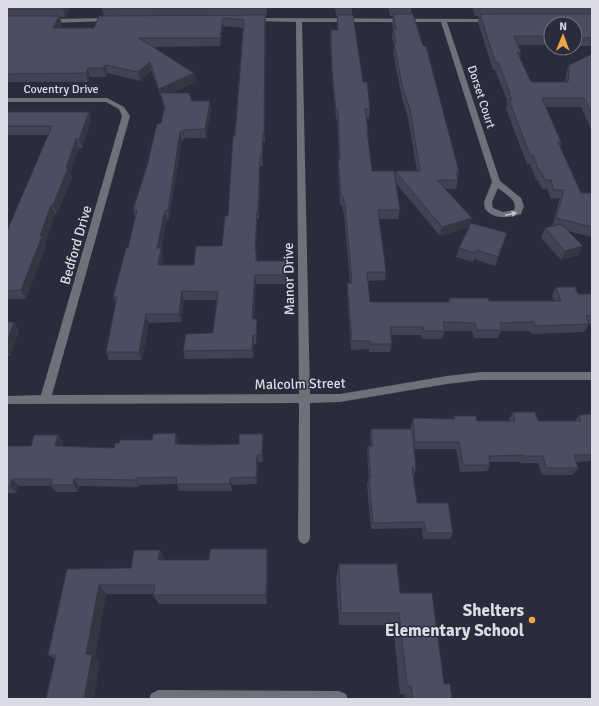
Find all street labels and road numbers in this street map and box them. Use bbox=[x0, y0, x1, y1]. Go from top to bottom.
street label: Dorset Court bbox=[464, 64, 498, 130]
street label: Coventry Drive bbox=[23, 82, 99, 97]
street label: Bedford Drive bbox=[57, 203, 95, 287]
street label: Manor Drive bbox=[280, 242, 298, 316]
street label: Malcolm Street bbox=[254, 375, 346, 393]

